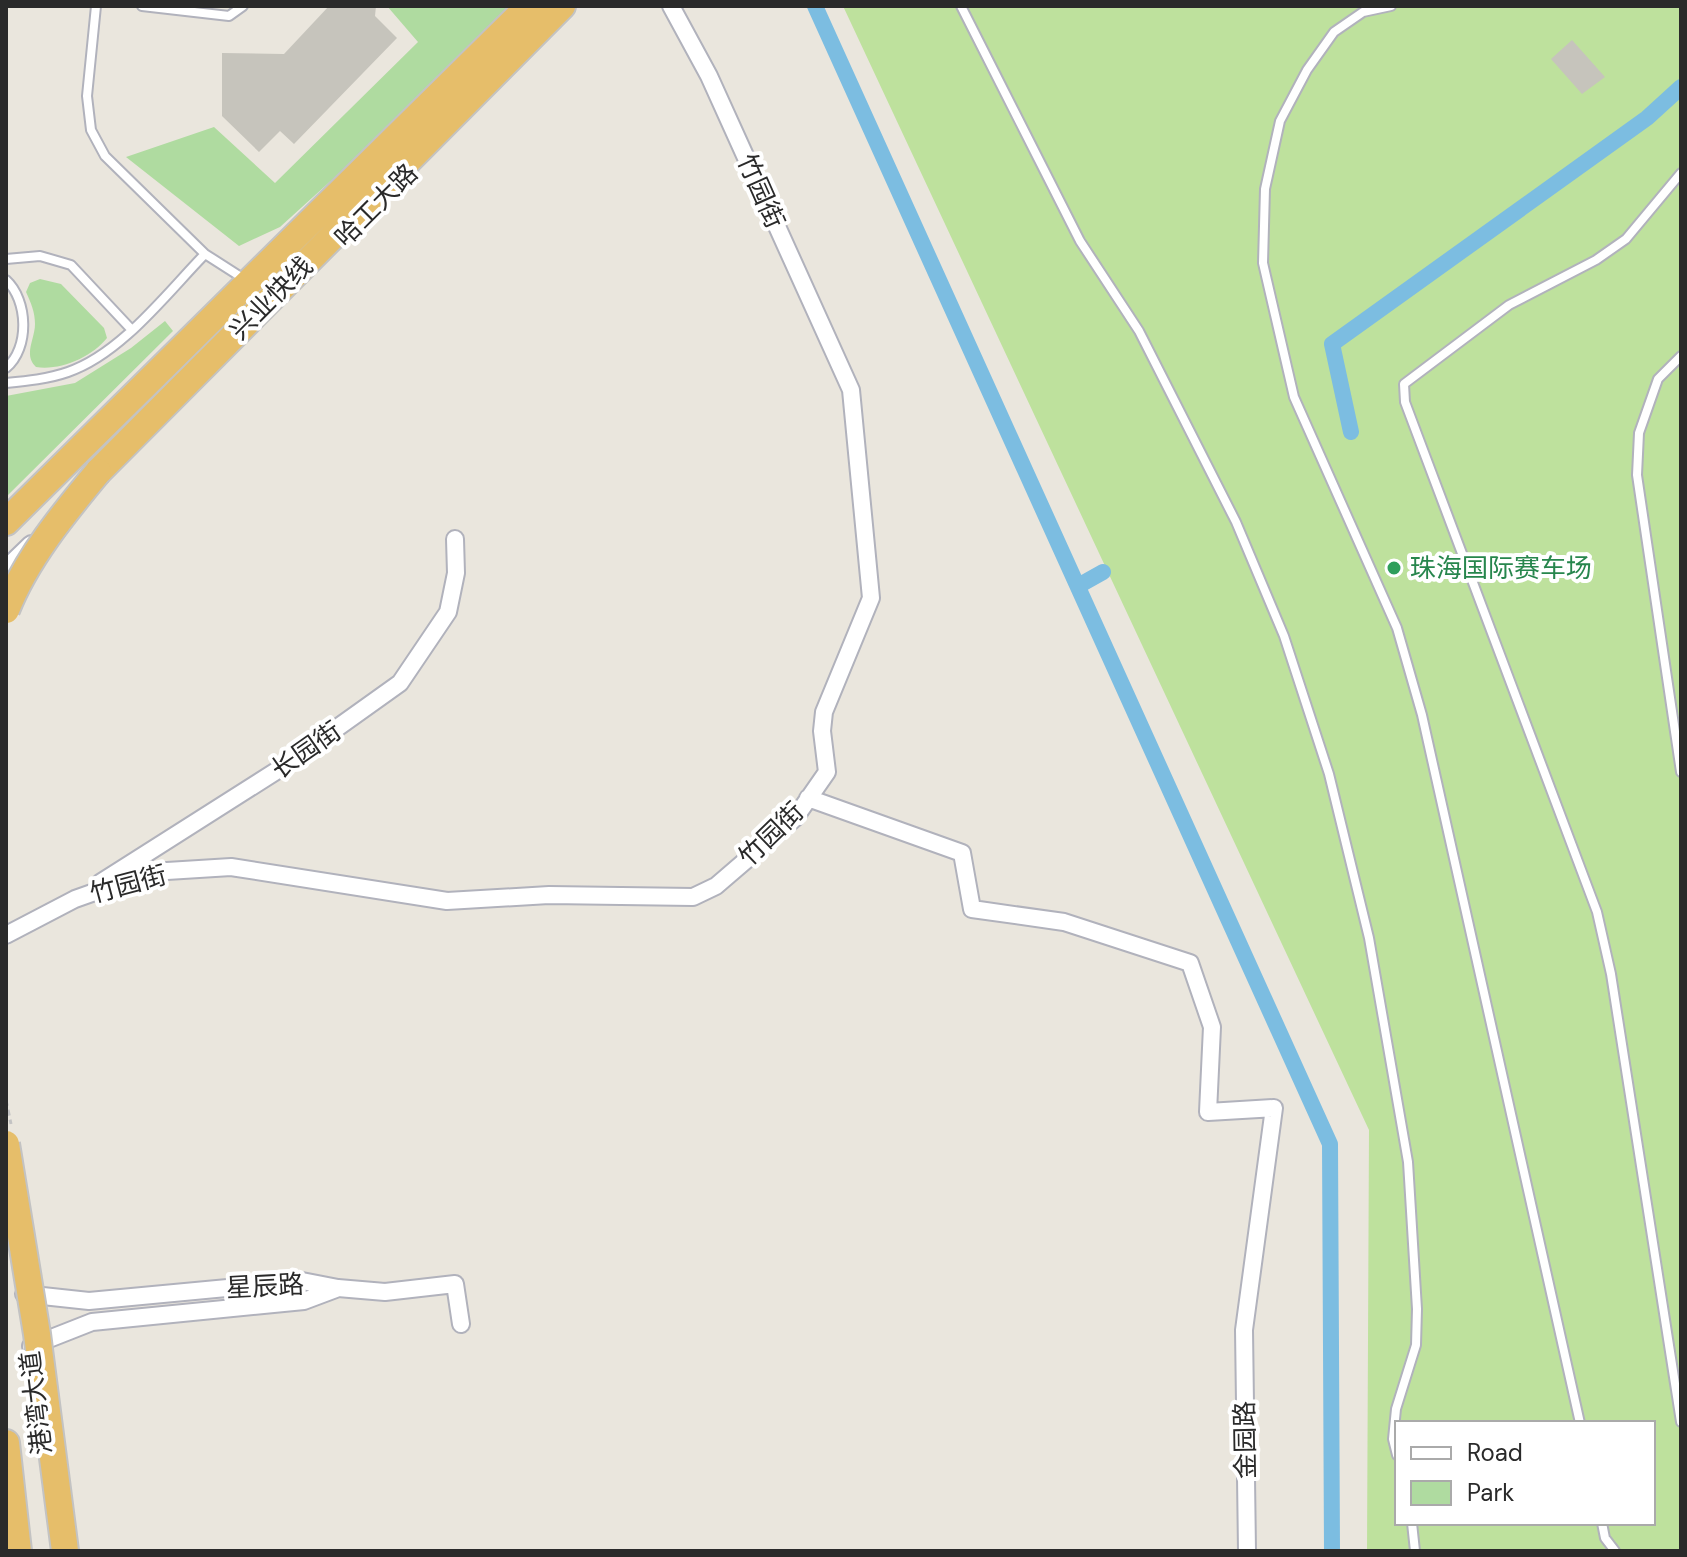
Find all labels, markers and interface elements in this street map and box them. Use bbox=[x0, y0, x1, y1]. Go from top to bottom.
street label: 竹园街 bbox=[730, 148, 792, 234]
street label: 哈工大路 bbox=[327, 156, 425, 254]
street label: 兴业快线 bbox=[222, 249, 320, 347]
place label: 珠海国际赛车场 bbox=[1410, 551, 1592, 585]
marker: 珠海国际赛车场 bbox=[1385, 559, 1403, 577]
street label: 长园街 bbox=[264, 714, 348, 786]
street label: 竹园街 bbox=[731, 795, 811, 873]
street label: 竹园街 bbox=[86, 857, 170, 911]
street label: 星辰路 bbox=[225, 1267, 305, 1305]
street label: 港湾大道 bbox=[13, 1349, 59, 1457]
street label: 金园路 bbox=[1227, 1401, 1263, 1479]
legend bbox=[1395, 1421, 1655, 1525]
text: Road bbox=[1467, 1437, 1523, 1468]
text: Park bbox=[1467, 1477, 1514, 1508]

